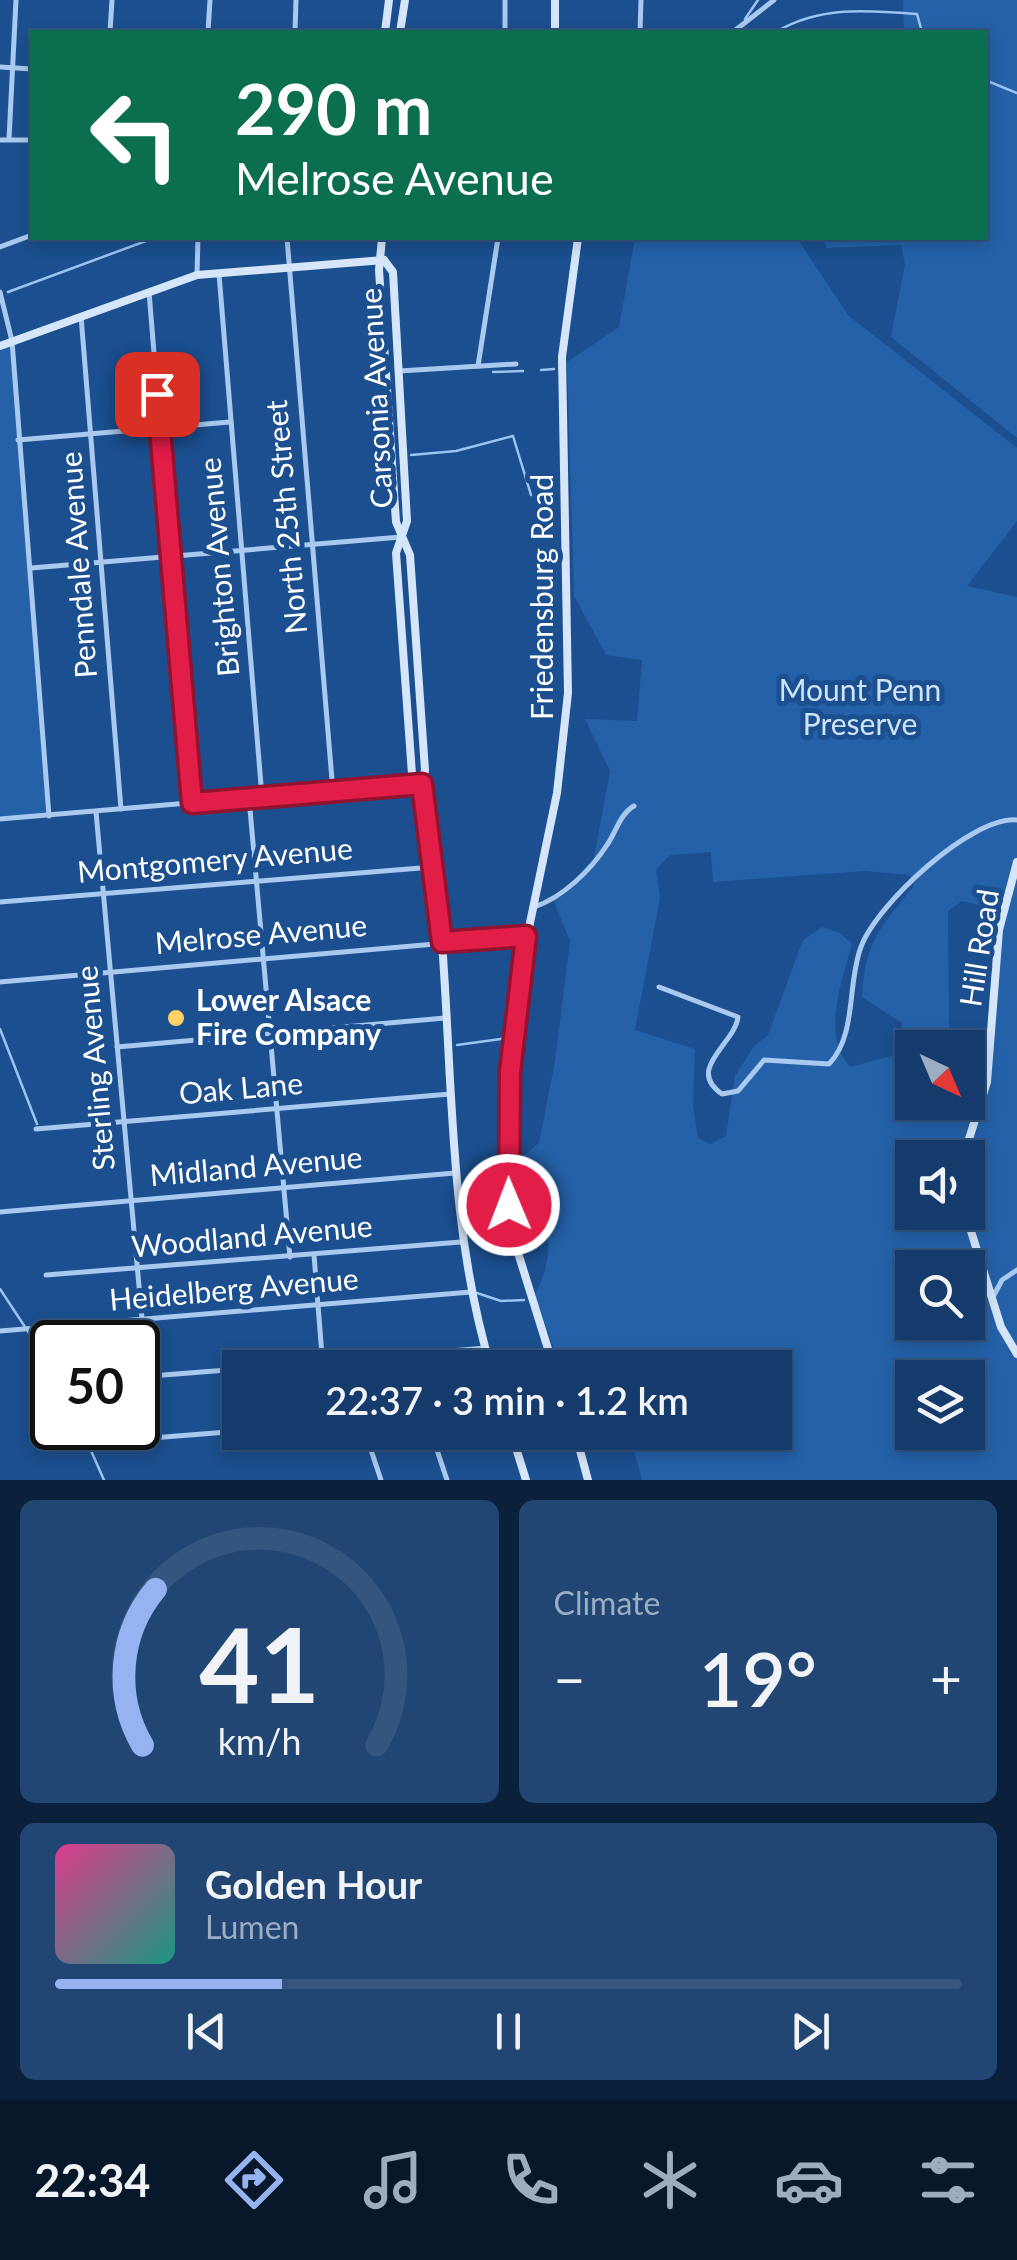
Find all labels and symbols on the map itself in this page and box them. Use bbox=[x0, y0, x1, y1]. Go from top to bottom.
street label: Carsonia Avenue bbox=[351, 287, 399, 509]
pin bbox=[115, 352, 200, 437]
street label: North 25th Street bbox=[257, 399, 313, 636]
street label: Penndale Avenue bbox=[51, 451, 103, 680]
street label: Brighton Avenue bbox=[190, 456, 246, 678]
street label: Friedensburg Road bbox=[523, 474, 559, 720]
park label: Mount Penn Preserve bbox=[779, 671, 941, 741]
street label: Montgomery Avenue bbox=[76, 829, 354, 889]
street label: Hill Road bbox=[951, 886, 1005, 1009]
street label: Melrose Avenue bbox=[153, 906, 368, 960]
street label: Sterling Avenue bbox=[67, 964, 121, 1172]
place label: Lower Alsace Fire Company bbox=[196, 981, 381, 1051]
marker: Lower Alsace Fire Company bbox=[165, 1007, 187, 1029]
north arrow bbox=[895, 1030, 985, 1120]
street label: Oak Lane bbox=[177, 1064, 304, 1110]
street label: Midland Avenue bbox=[148, 1138, 364, 1192]
position arrow bbox=[457, 1153, 561, 1257]
street label: Woodland Avenue bbox=[130, 1207, 374, 1263]
street label: Heidelberg Avenue bbox=[108, 1259, 360, 1317]
speed limit sign: 50 bbox=[30, 1320, 160, 1450]

